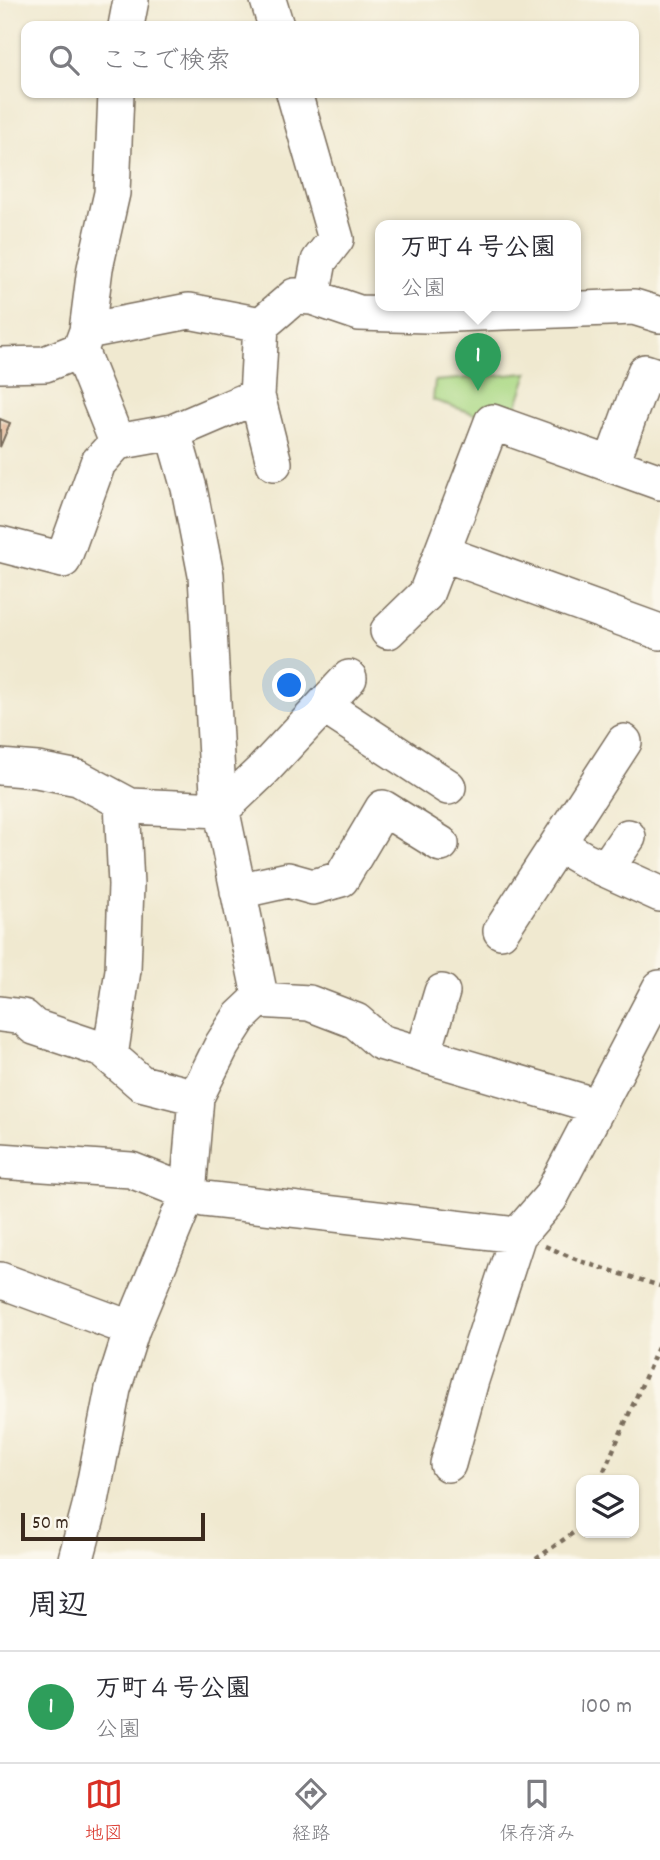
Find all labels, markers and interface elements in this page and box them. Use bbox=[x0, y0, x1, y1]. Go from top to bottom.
search box bbox=[21, 21, 639, 98]
icon: search bbox=[45, 41, 83, 79]
text: ここで検索 bbox=[101, 44, 231, 81]
popup bbox=[375, 220, 581, 311]
text: 万町４号公園 bbox=[400, 231, 556, 268]
text: 公園 bbox=[400, 274, 446, 307]
pin: 1 bbox=[455, 333, 501, 391]
your location bbox=[272, 668, 306, 702]
map controls bbox=[576, 1475, 639, 1538]
button: layers bbox=[576, 1475, 639, 1538]
scale bar bbox=[21, 1510, 205, 1542]
text: 50 m bbox=[32, 1511, 69, 1538]
text: 周辺 bbox=[28, 1587, 88, 1630]
text: 万町４号公園 bbox=[95, 1672, 251, 1709]
text: 1 bbox=[48, 1691, 54, 1724]
text: 100 m bbox=[581, 1691, 632, 1724]
text: 公園 bbox=[95, 1715, 141, 1748]
tab: 地図 bbox=[85, 1775, 123, 1849]
tab: 経路 bbox=[292, 1775, 330, 1849]
tab: 保存済み bbox=[499, 1775, 575, 1849]

